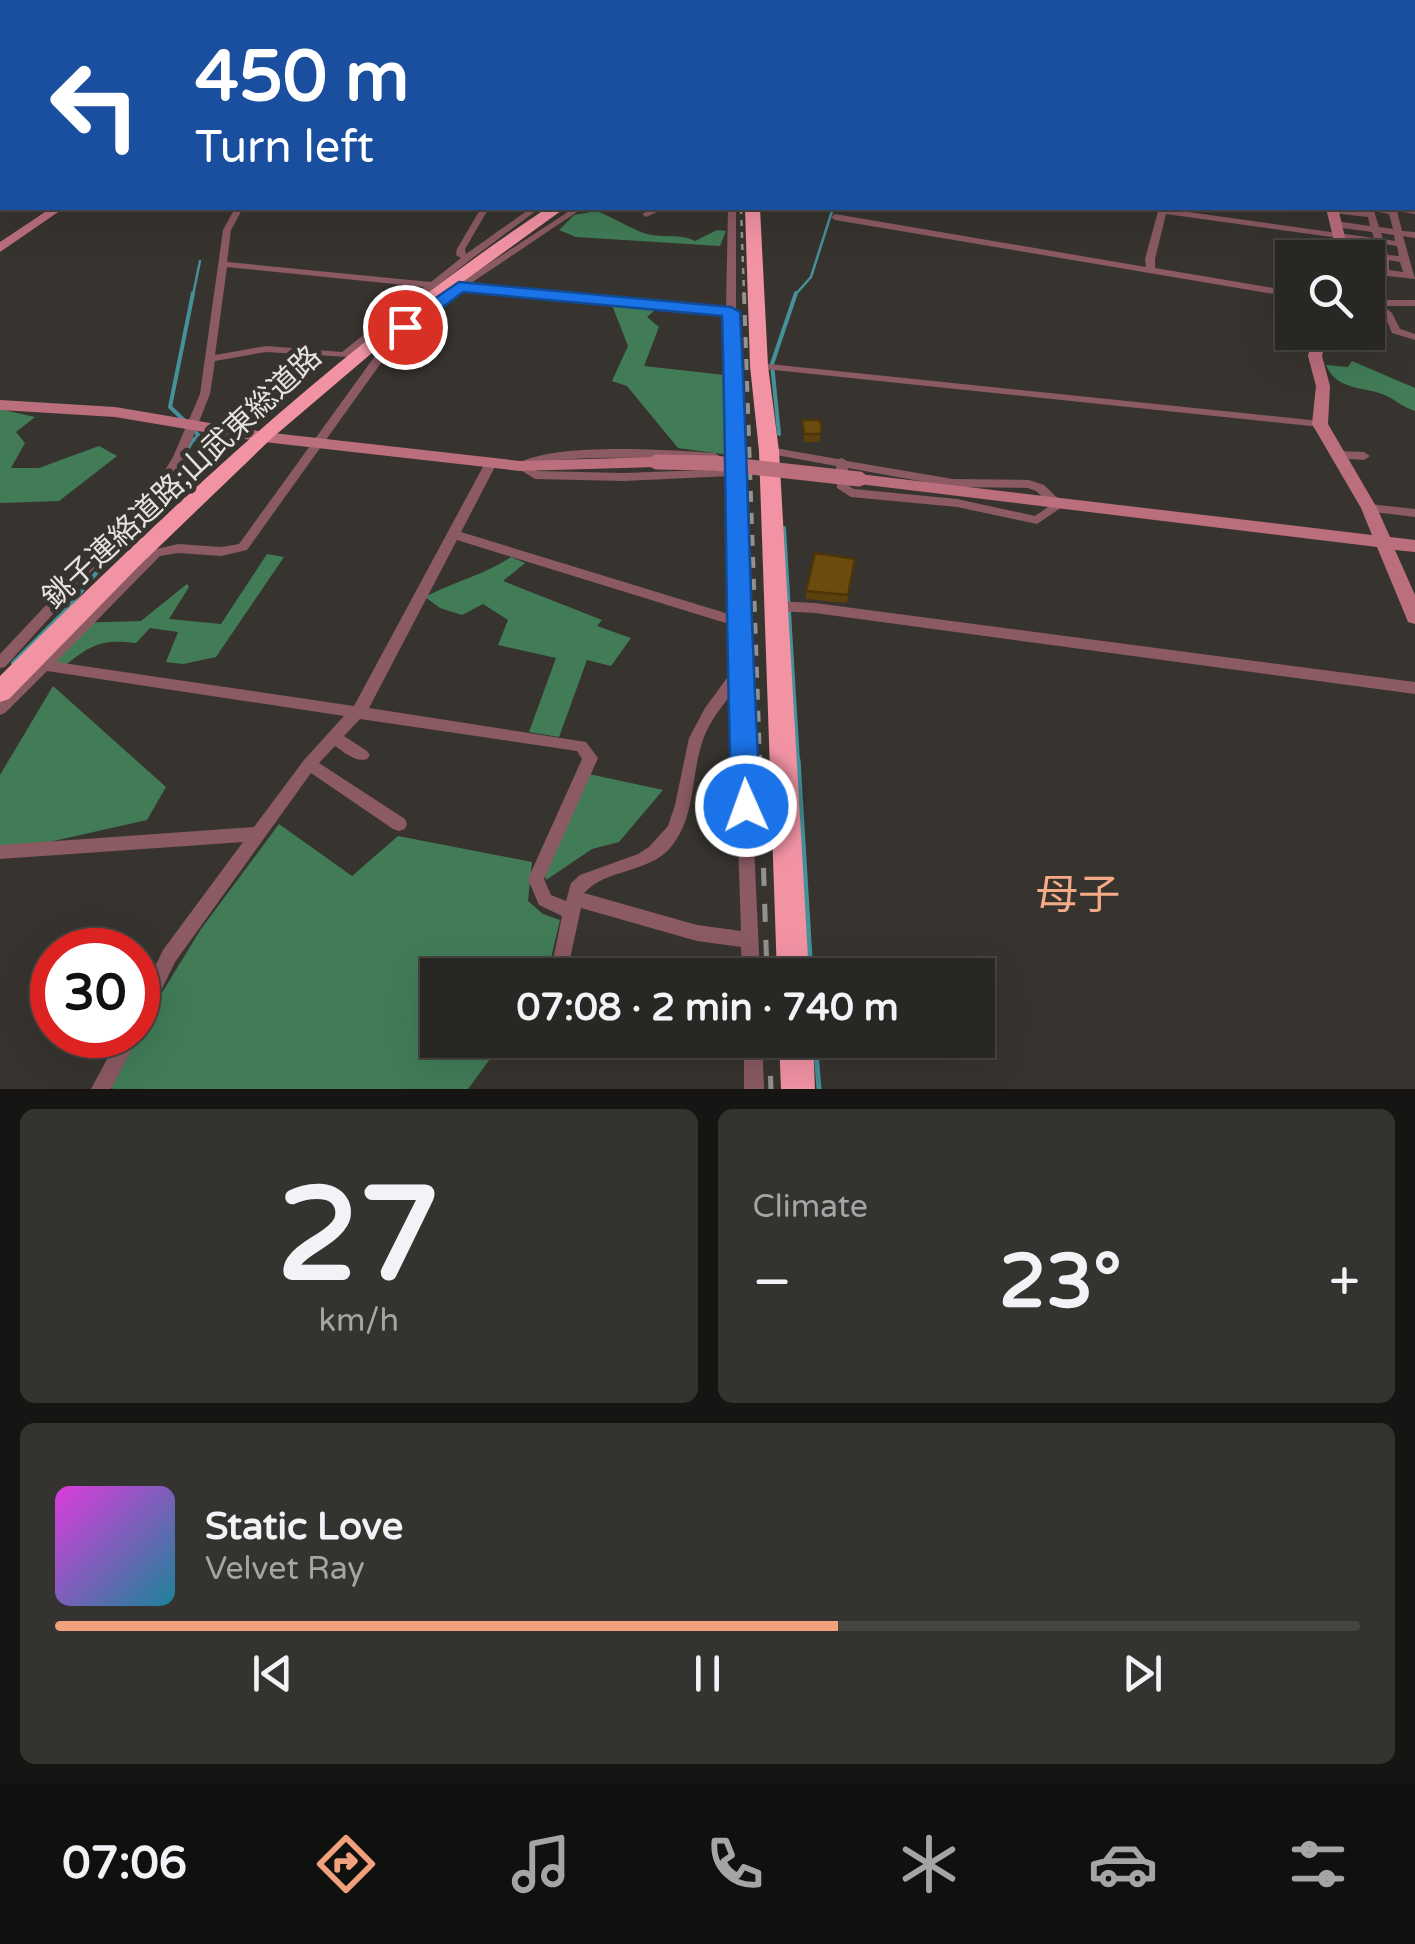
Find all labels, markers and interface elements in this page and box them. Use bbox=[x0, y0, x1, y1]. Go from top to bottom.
text: 450 m bbox=[195, 36, 409, 120]
icon: left bbox=[30, 40, 160, 170]
text: Turn left bbox=[195, 121, 374, 175]
map controls bbox=[1275, 240, 1385, 350]
button: search bbox=[1275, 240, 1385, 350]
pin bbox=[363, 285, 448, 370]
icon: arrive bbox=[378, 300, 433, 355]
street label: 銚子連絡道路;山武東総道路 bbox=[35, 338, 329, 616]
position arrow bbox=[694, 754, 798, 858]
district label: 母子 bbox=[1036, 870, 1120, 921]
speed limit sign: 30 bbox=[30, 928, 160, 1058]
text: 07:08 · 2 min · 740 m bbox=[516, 985, 899, 1031]
text: 27 bbox=[277, 1159, 440, 1315]
text: Climate bbox=[753, 1188, 868, 1226]
text: 23° bbox=[999, 1237, 1122, 1327]
text: − bbox=[753, 1250, 792, 1316]
text: + bbox=[1329, 1250, 1360, 1316]
text: km/h bbox=[319, 1302, 399, 1340]
text: Static Love bbox=[205, 1504, 403, 1550]
text: Velvet Ray bbox=[205, 1550, 365, 1588]
icon: previous bbox=[245, 1646, 300, 1701]
icon: pause bbox=[680, 1646, 735, 1701]
icon: next bbox=[1115, 1646, 1170, 1701]
icon: directions bbox=[311, 1829, 381, 1899]
icon: music bbox=[506, 1829, 576, 1899]
icon: phone bbox=[700, 1829, 770, 1899]
icon: climate bbox=[894, 1829, 964, 1899]
icon: car bbox=[1088, 1829, 1158, 1899]
icon: filters bbox=[1283, 1829, 1353, 1899]
text: 07:06 bbox=[62, 1837, 187, 1891]

